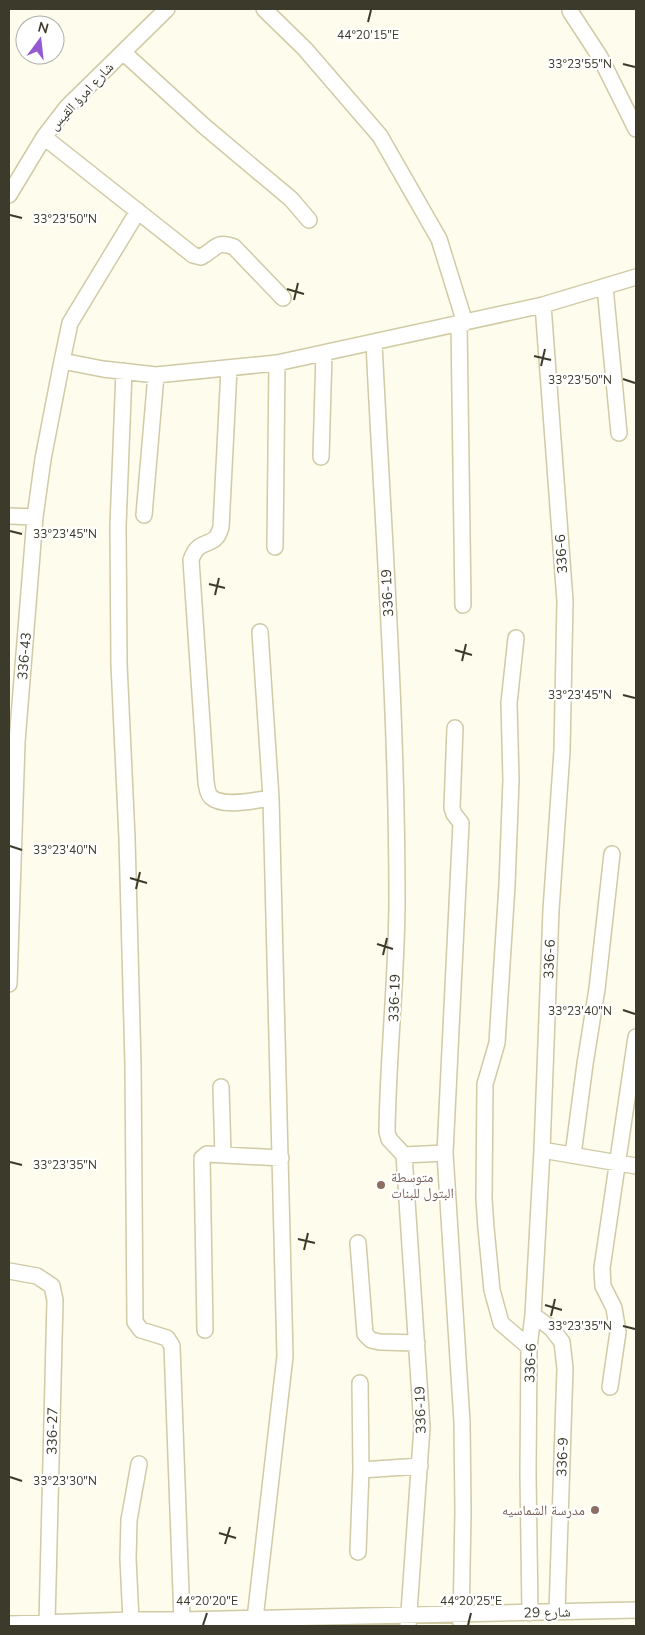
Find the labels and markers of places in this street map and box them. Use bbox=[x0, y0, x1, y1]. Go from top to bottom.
place label: متوسطة البتول للبنات bbox=[391, 1168, 454, 1203]
marker: متوسطة البتول للبنات bbox=[375, 1179, 387, 1191]
place label: مدرسة الشماسيه bbox=[502, 1501, 585, 1520]
marker: مدرسة الشماسيه bbox=[589, 1504, 601, 1516]

